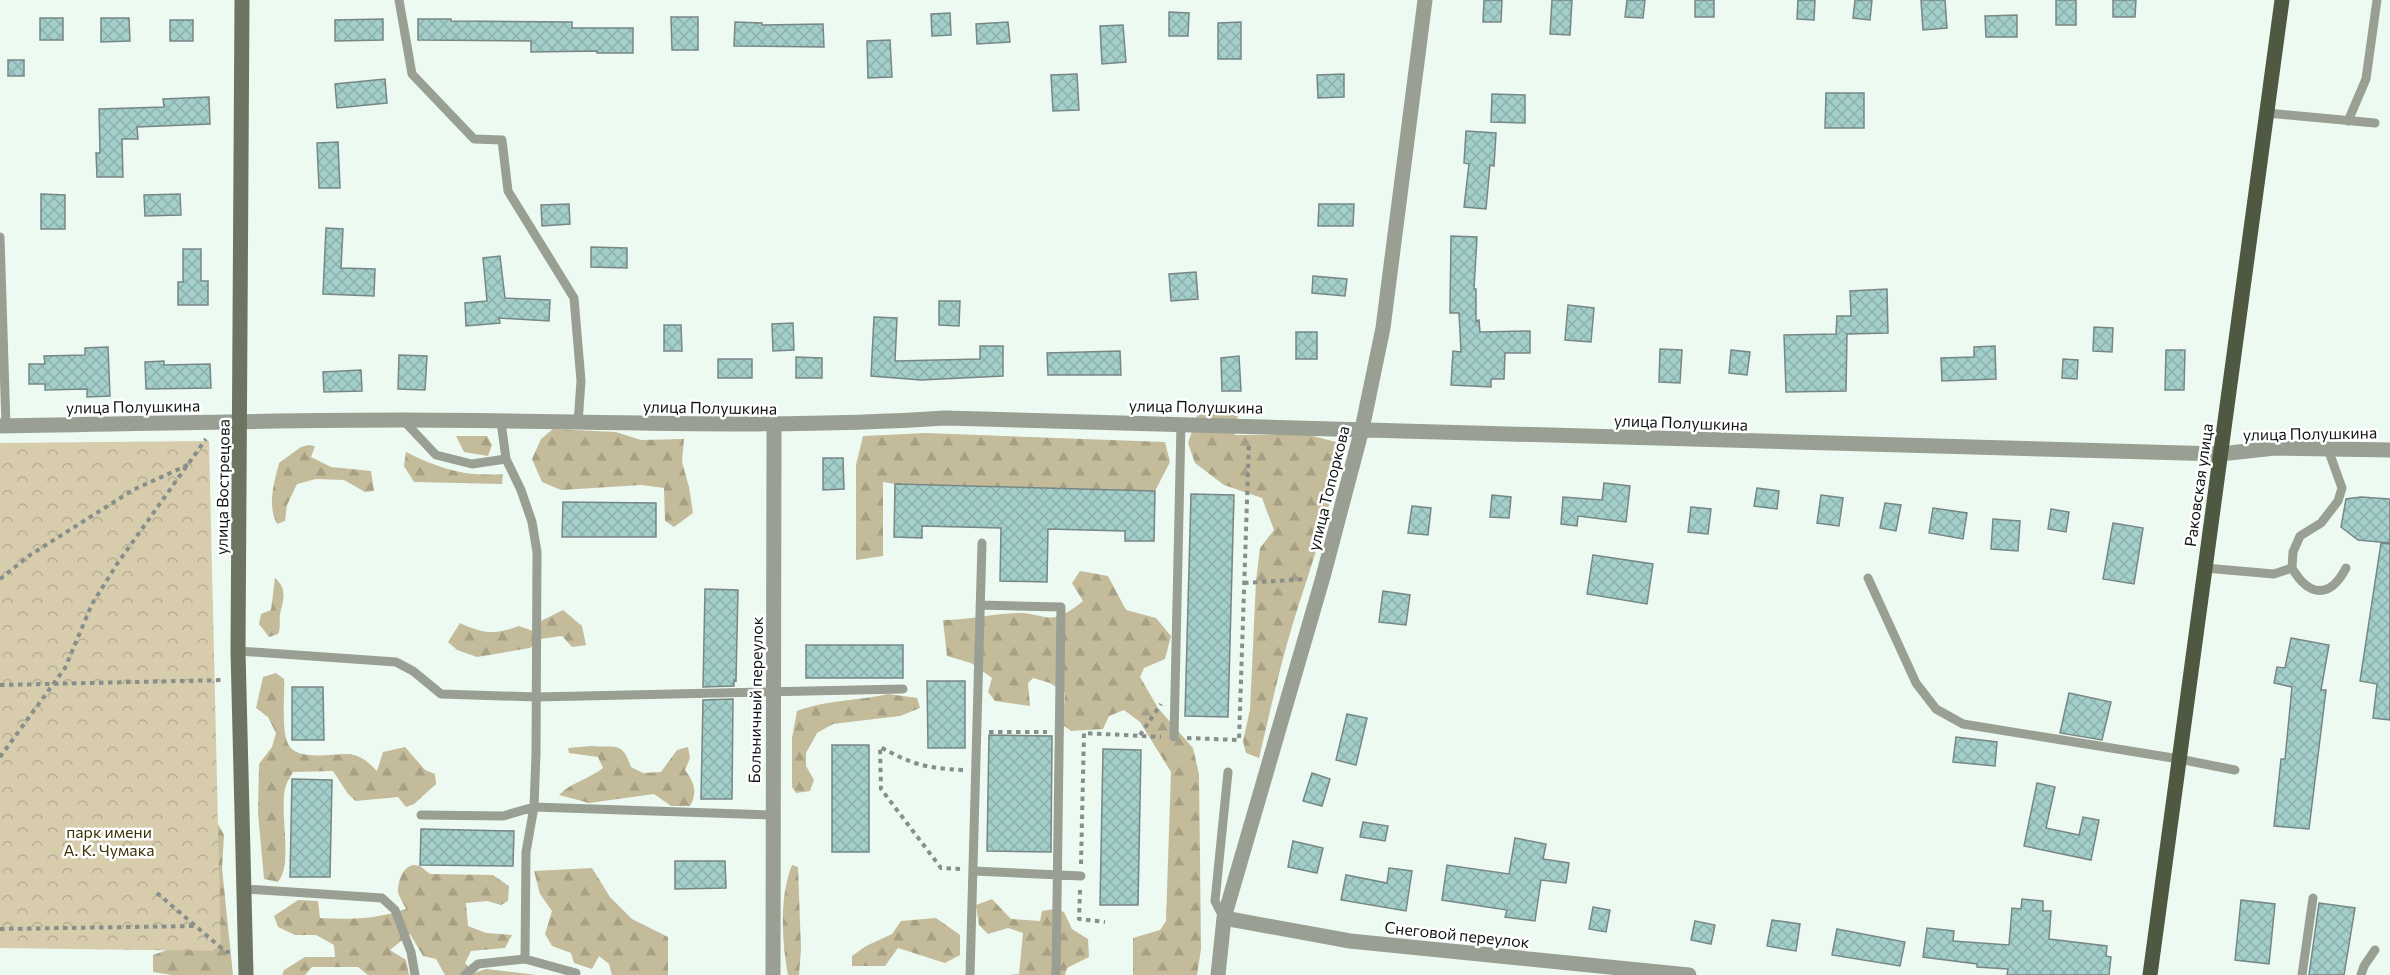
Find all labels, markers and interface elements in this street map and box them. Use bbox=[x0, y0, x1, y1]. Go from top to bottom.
street label: улица Полушкина bbox=[66, 395, 200, 417]
street label: улица Полушкина bbox=[1129, 395, 1263, 417]
street label: улица Полушкина bbox=[643, 396, 777, 418]
street label: улица Полушкина bbox=[1614, 410, 1748, 434]
street label: улица Вострецова bbox=[211, 419, 233, 555]
street label: Раковская улица bbox=[2180, 422, 2216, 548]
street label: улица Полушкина bbox=[2243, 422, 2377, 444]
street label: улица Топоркова bbox=[1303, 424, 1353, 552]
street label: Больничный переулок bbox=[744, 616, 766, 784]
park label: парк имени А. К. Чумака bbox=[64, 822, 155, 859]
street label: Снеговой переулок bbox=[1384, 917, 1531, 951]

